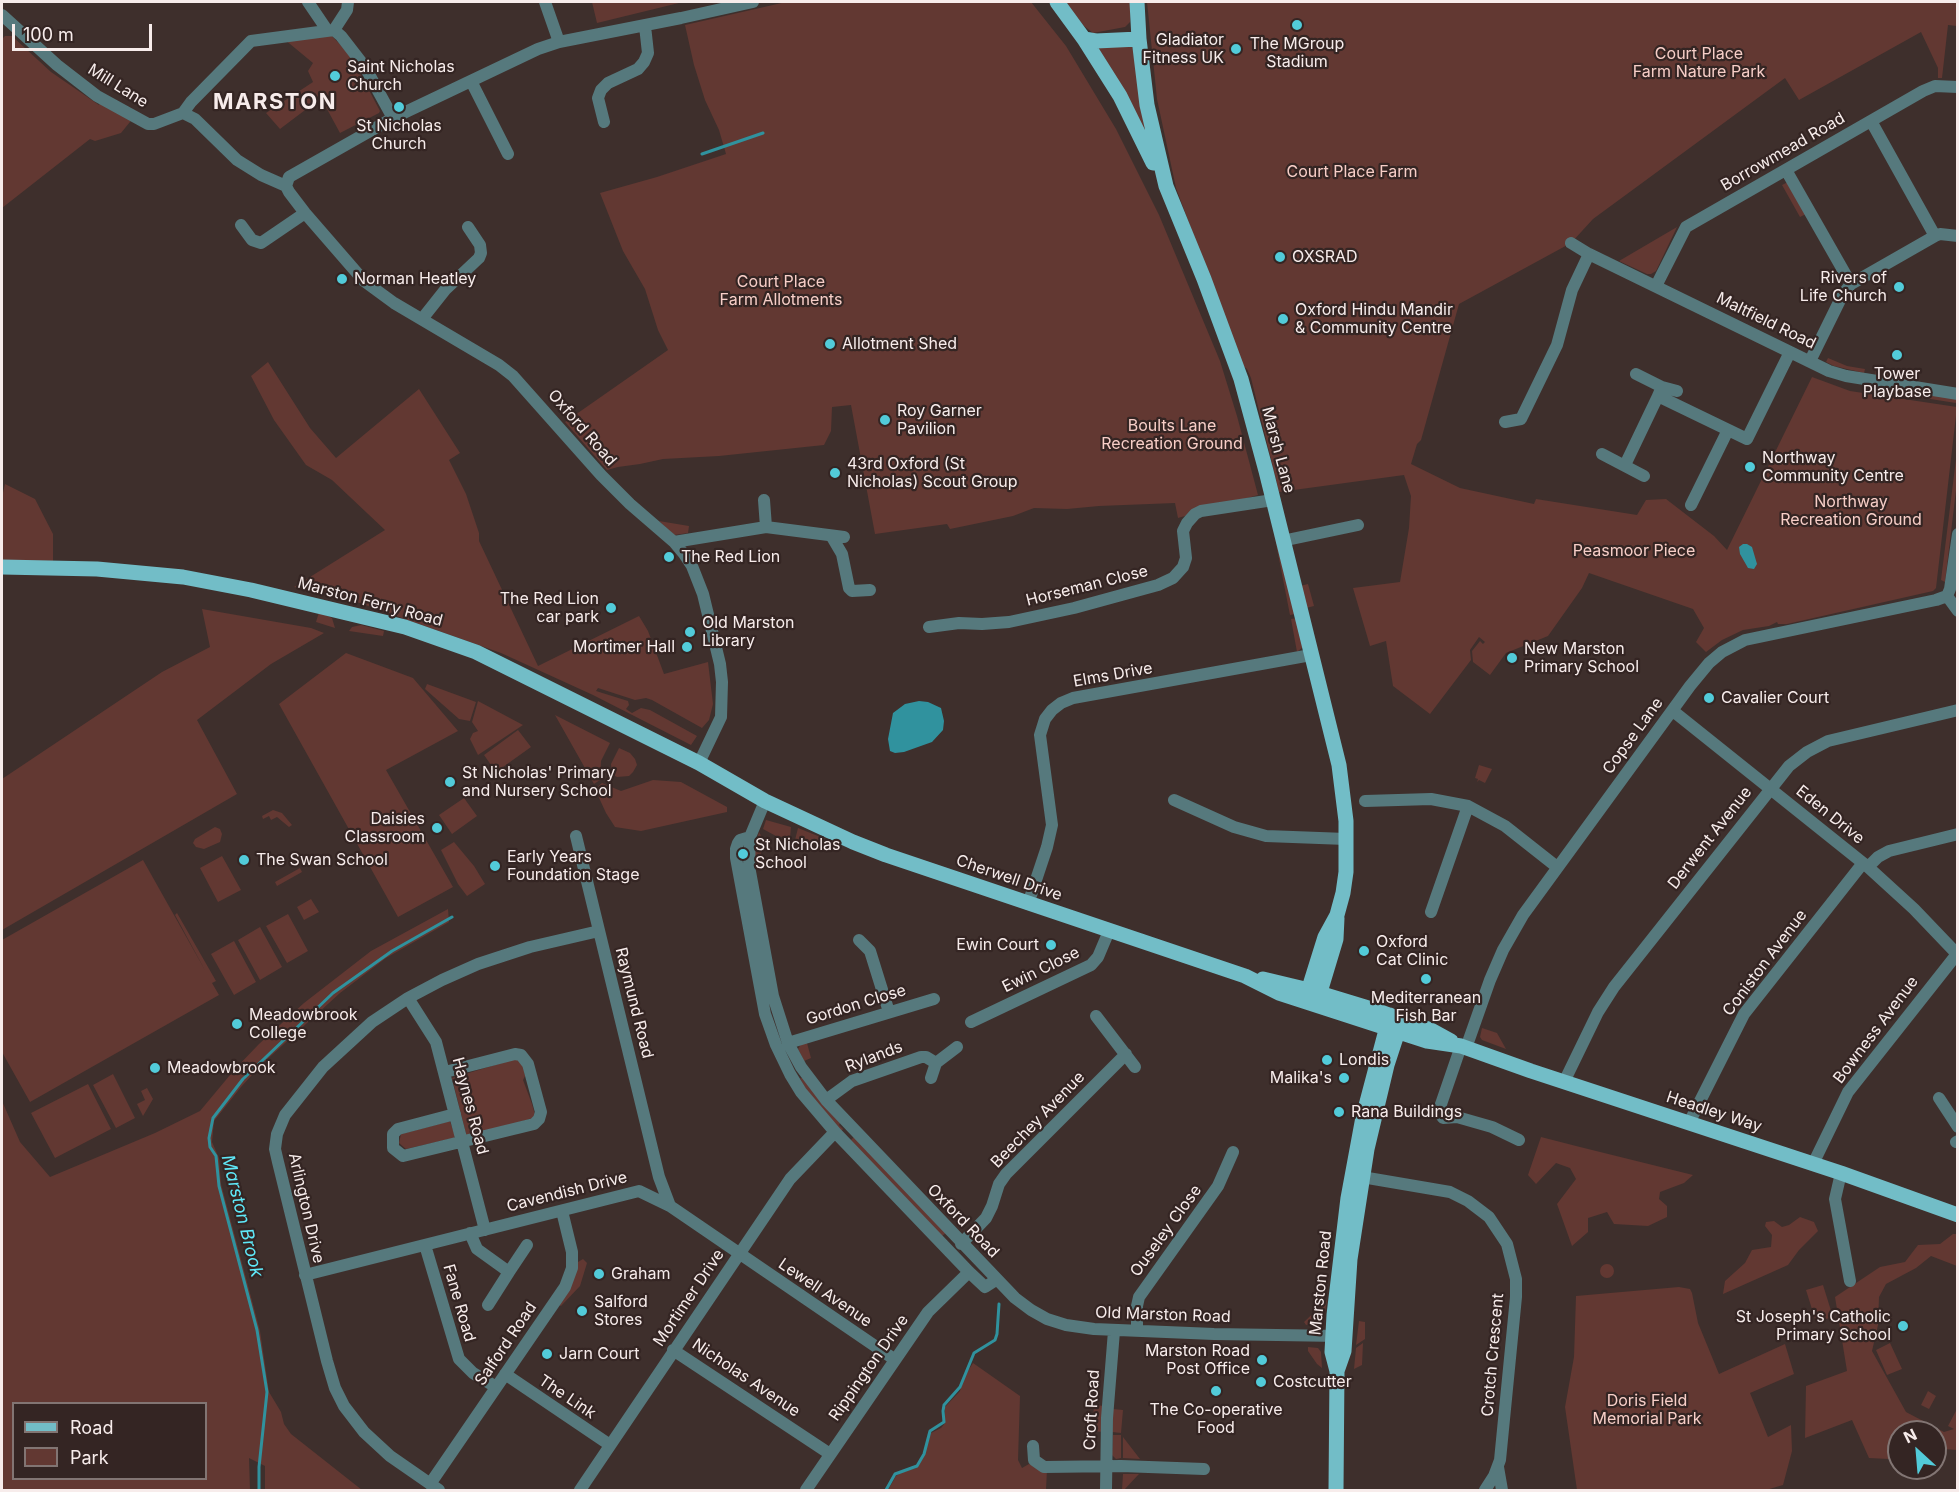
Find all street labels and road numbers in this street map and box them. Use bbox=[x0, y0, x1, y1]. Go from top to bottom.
street label: Mill Lane bbox=[84, 60, 152, 112]
street label: Borrowmead Road bbox=[1718, 109, 1848, 195]
street label: Maltfield Road bbox=[1713, 289, 1819, 353]
street label: Oxford Road bbox=[544, 386, 620, 470]
street label: Marsh Lane bbox=[1257, 405, 1299, 495]
street label: Horseman Close bbox=[1024, 562, 1150, 610]
street label: Marston Ferry Road bbox=[295, 573, 445, 631]
street label: Elms Drive bbox=[1072, 659, 1154, 691]
street label: Copse Lane bbox=[1599, 694, 1667, 778]
street label: Eden Drive bbox=[1792, 782, 1868, 848]
street label: Derwent Avenue bbox=[1664, 783, 1756, 893]
street label: Cherwell Drive bbox=[954, 851, 1064, 905]
street label: Coniston Avenue bbox=[1719, 906, 1811, 1020]
street label: Ewin Close bbox=[999, 943, 1083, 997]
street label: Raymund Road bbox=[611, 945, 657, 1061]
street label: Bowness Avenue bbox=[1829, 973, 1923, 1087]
street label: Gordon Close bbox=[804, 981, 908, 1029]
street label: Rylands bbox=[843, 1037, 905, 1077]
street label: Haynes Road bbox=[448, 1055, 492, 1157]
street label: Beechey Avenue bbox=[987, 1068, 1089, 1172]
street label: Headley Way bbox=[1664, 1088, 1764, 1136]
street label: Arlington Drive bbox=[284, 1151, 328, 1265]
street label: Cavendish Drive bbox=[505, 1168, 629, 1216]
street label: Oxford Road bbox=[923, 1180, 1003, 1262]
street label: Ouseley Close bbox=[1126, 1181, 1206, 1281]
street label: Marston Road bbox=[1306, 1230, 1336, 1336]
street label: Mortimer Drive bbox=[649, 1246, 729, 1350]
street label: Lewell Avenue bbox=[775, 1255, 875, 1331]
street label: Fane Road bbox=[439, 1262, 479, 1344]
street label: Crotch Crescent bbox=[1478, 1293, 1508, 1417]
street label: Salford Road bbox=[471, 1298, 541, 1390]
street label: Old Marston Road bbox=[1095, 1303, 1231, 1327]
street label: Rippington Drive bbox=[825, 1311, 913, 1425]
street label: Nicholas Avenue bbox=[688, 1335, 804, 1421]
street label: Croft Road bbox=[1080, 1369, 1104, 1451]
street label: The Link bbox=[535, 1371, 599, 1423]

